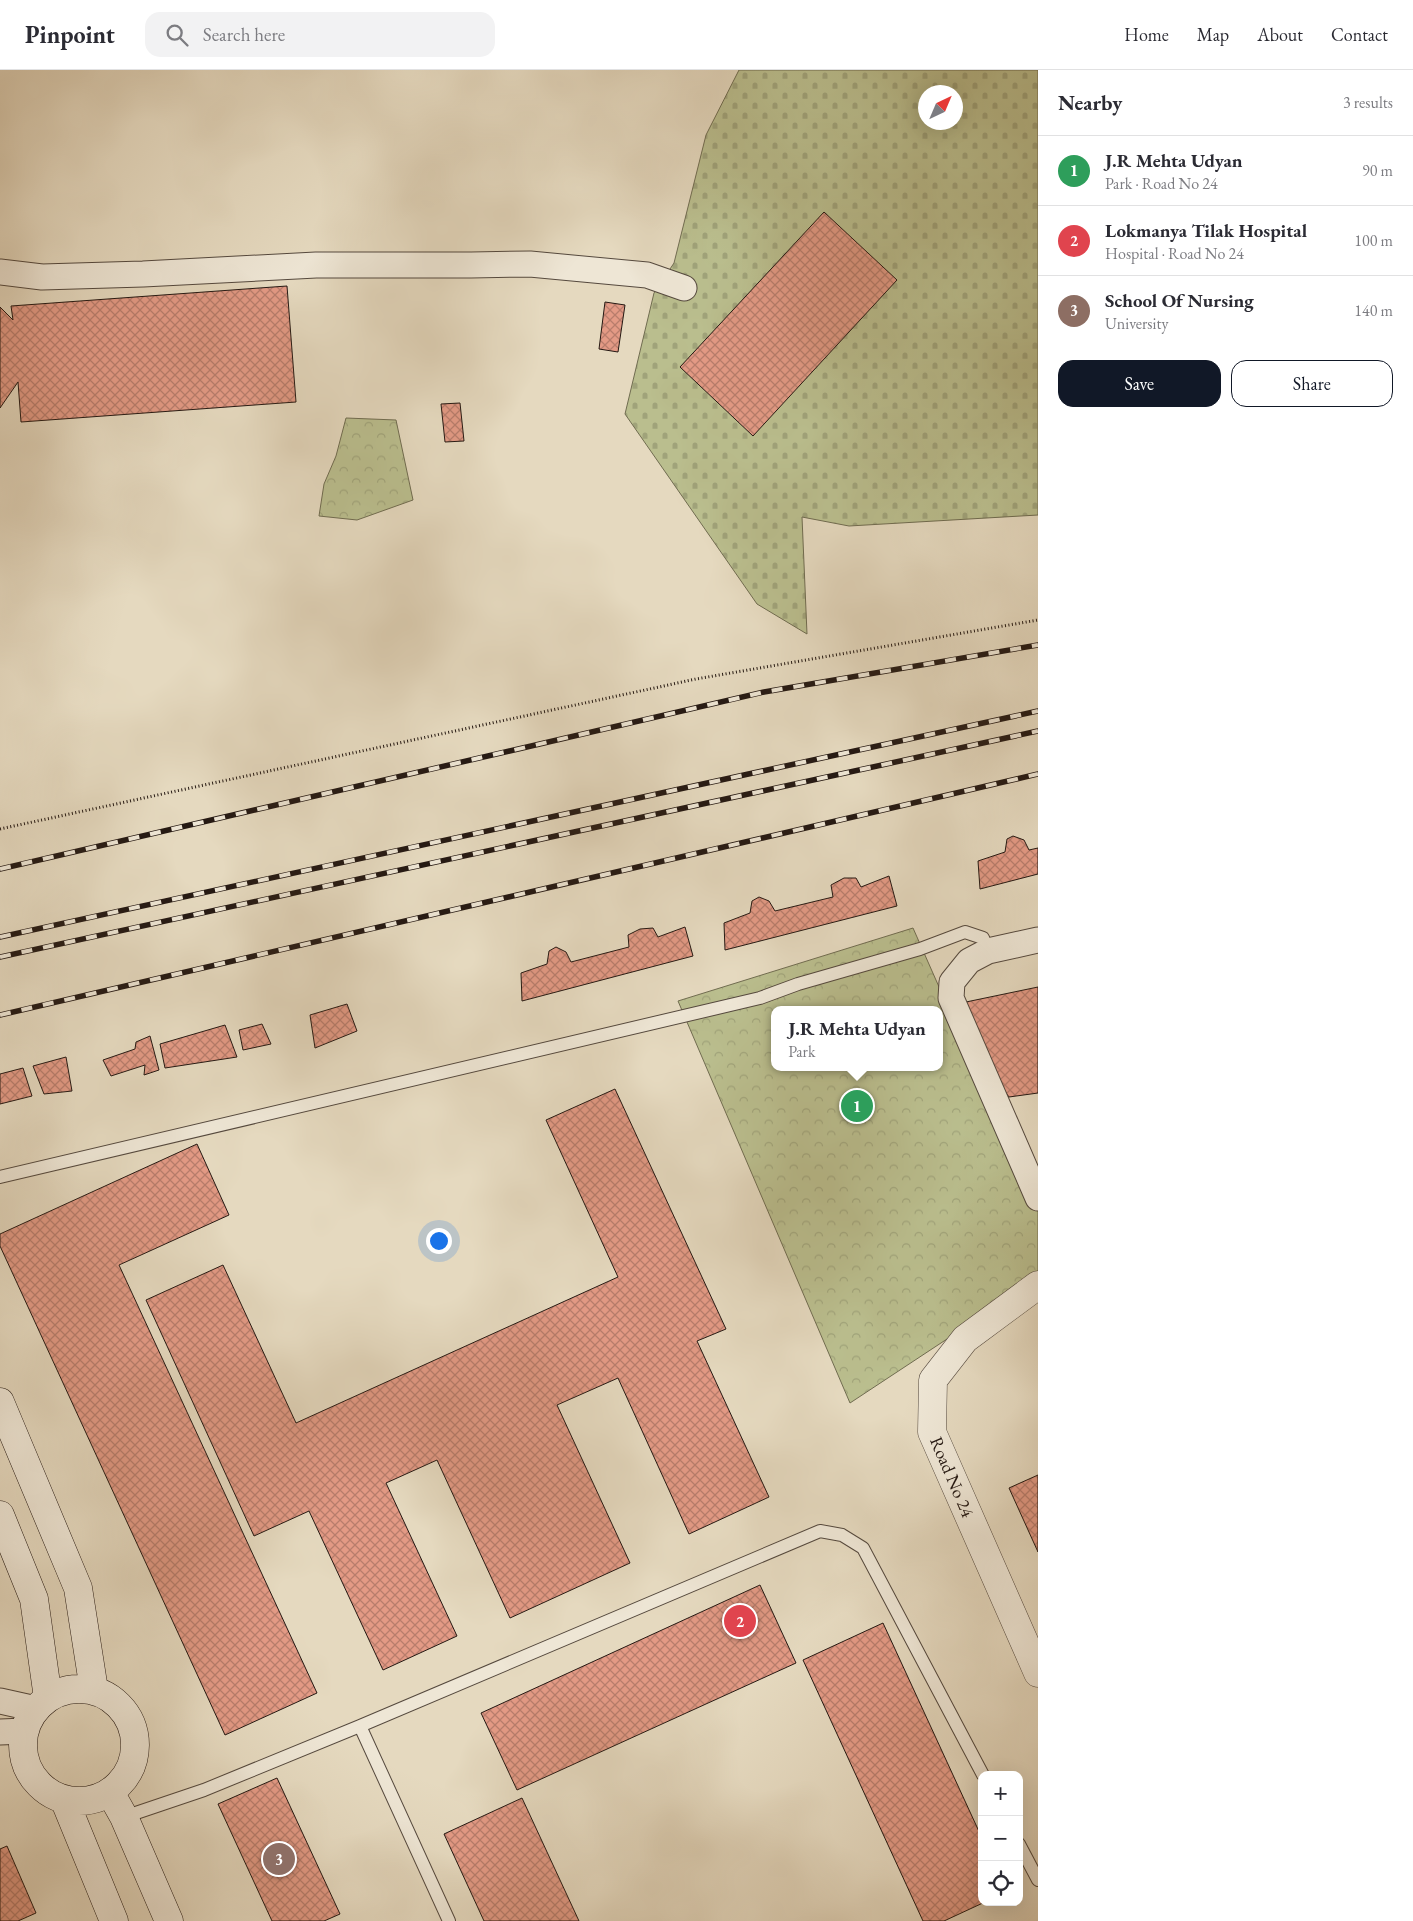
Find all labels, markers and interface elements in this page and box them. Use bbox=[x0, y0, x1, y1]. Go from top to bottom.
search box bbox=[145, 12, 495, 57]
text: Pinpoint bbox=[25, 19, 115, 50]
icon: search bbox=[163, 21, 191, 49]
text: Search here bbox=[203, 22, 285, 47]
text: Home bbox=[1124, 23, 1169, 46]
text: Map bbox=[1197, 23, 1229, 46]
text: About bbox=[1257, 23, 1303, 46]
text: Contact bbox=[1331, 23, 1388, 46]
north arrow bbox=[918, 85, 963, 130]
text: Nearby bbox=[1058, 89, 1122, 116]
text: 3 results bbox=[1343, 92, 1393, 113]
text: J.R Mehta Udyan bbox=[1105, 148, 1243, 173]
text: 1 bbox=[1070, 160, 1078, 181]
text: 90 m bbox=[1362, 160, 1393, 181]
text: Park · Road No 24 bbox=[1105, 173, 1218, 194]
text: Lokmanya Tilak Hospital bbox=[1105, 218, 1307, 243]
text: 2 bbox=[1070, 230, 1078, 251]
text: 100 m bbox=[1354, 230, 1393, 251]
text: Hospital · Road No 24 bbox=[1105, 243, 1244, 264]
text: School Of Nursing bbox=[1105, 288, 1254, 313]
text: 3 bbox=[1070, 300, 1078, 321]
text: 140 m bbox=[1354, 300, 1393, 321]
text: University bbox=[1105, 313, 1169, 334]
button: Save bbox=[1058, 360, 1221, 407]
button: Share bbox=[1231, 360, 1393, 407]
popup bbox=[771, 1006, 943, 1071]
text: J.R Mehta Udyan bbox=[788, 1016, 926, 1041]
text: Park bbox=[788, 1041, 815, 1062]
pin: 1 bbox=[841, 1087, 873, 1125]
your location bbox=[426, 1228, 452, 1254]
street label: Road No 24 bbox=[925, 1433, 980, 1521]
pin: 2 bbox=[724, 1602, 756, 1640]
map controls bbox=[978, 1771, 1023, 1906]
button: + bbox=[978, 1771, 1023, 1816]
button: − bbox=[978, 1816, 1023, 1861]
pin: 3 bbox=[263, 1840, 295, 1878]
button: locate bbox=[978, 1861, 1023, 1906]

